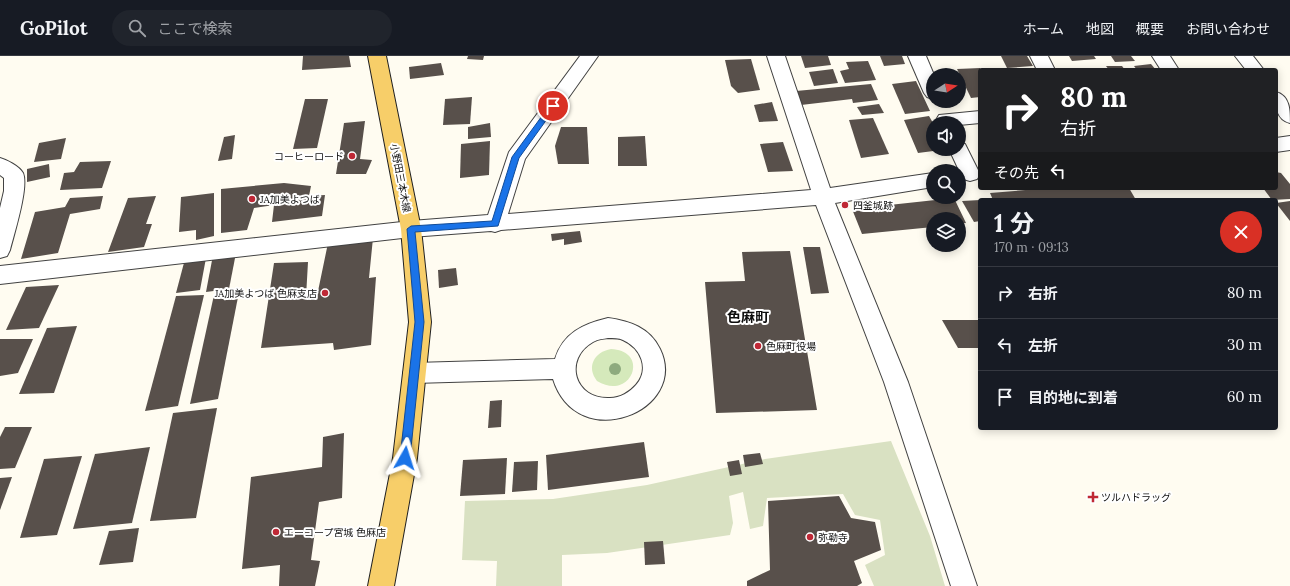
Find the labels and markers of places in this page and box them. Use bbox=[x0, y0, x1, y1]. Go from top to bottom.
pin bbox=[536, 89, 570, 123]
place label: コーヒーロード bbox=[274, 150, 344, 163]
marker: コーヒーロード bbox=[347, 151, 357, 161]
place label: JA加美よつば bbox=[259, 193, 320, 206]
marker: JA加美よつば bbox=[247, 194, 257, 204]
place label: 四釜城跡 bbox=[853, 199, 893, 212]
marker: 四釜城跡 bbox=[840, 200, 850, 210]
place label: JA加美よつば 色麻支店 bbox=[214, 287, 317, 300]
marker: JA加美よつば 色麻支店 bbox=[320, 288, 330, 298]
place label: 色麻町役場 bbox=[766, 340, 816, 353]
marker: 色麻町役場 bbox=[753, 341, 763, 351]
place label: ツルハドラッグ bbox=[1101, 491, 1171, 504]
marker: ツルハドラッグ bbox=[1088, 492, 1098, 502]
place label: エーコープ宮城 色麻店 bbox=[284, 526, 386, 539]
marker: エーコープ宮城 色麻店 bbox=[271, 527, 281, 537]
place label: 弥勒寺 bbox=[818, 531, 848, 544]
marker: 弥勒寺 bbox=[805, 532, 815, 542]

